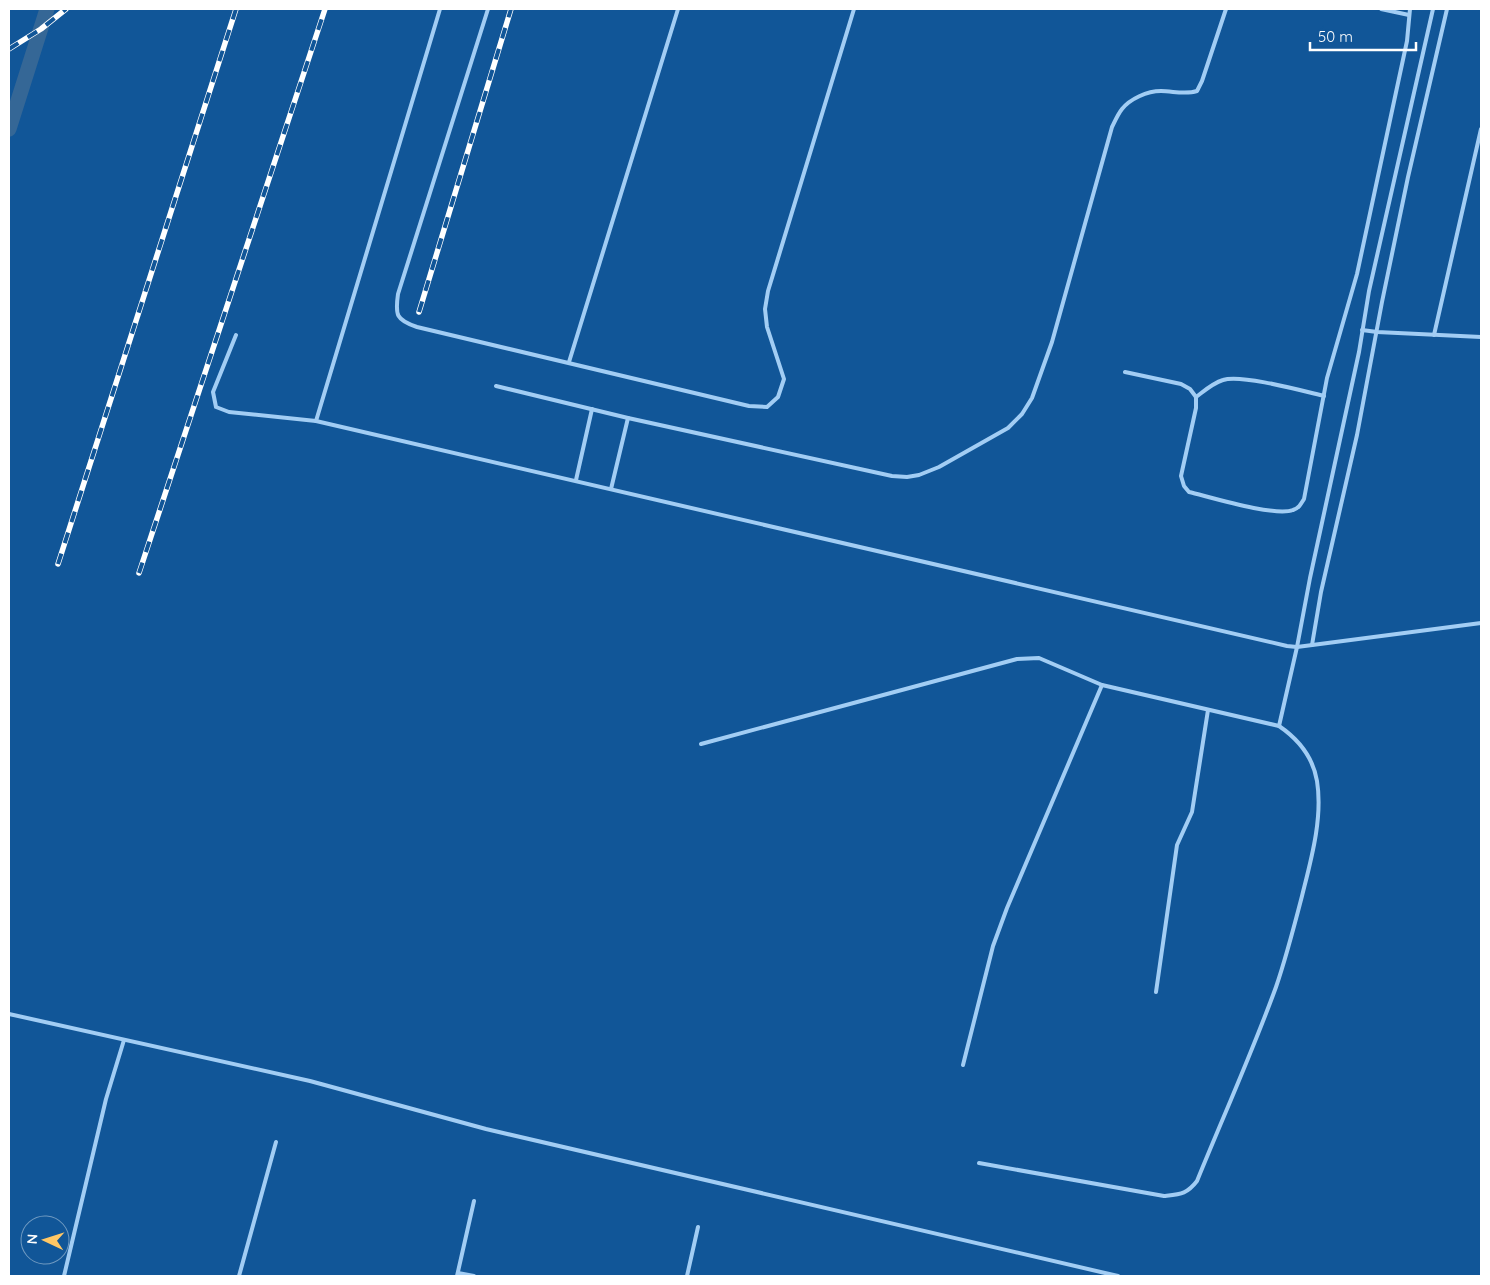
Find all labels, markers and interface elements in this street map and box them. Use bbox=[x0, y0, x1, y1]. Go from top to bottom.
scale bar bbox=[1310, 20, 1416, 52]
text: 50 m bbox=[1318, 27, 1353, 46]
north arrow bbox=[20, 1215, 70, 1265]
text: N bbox=[23, 1233, 41, 1245]

